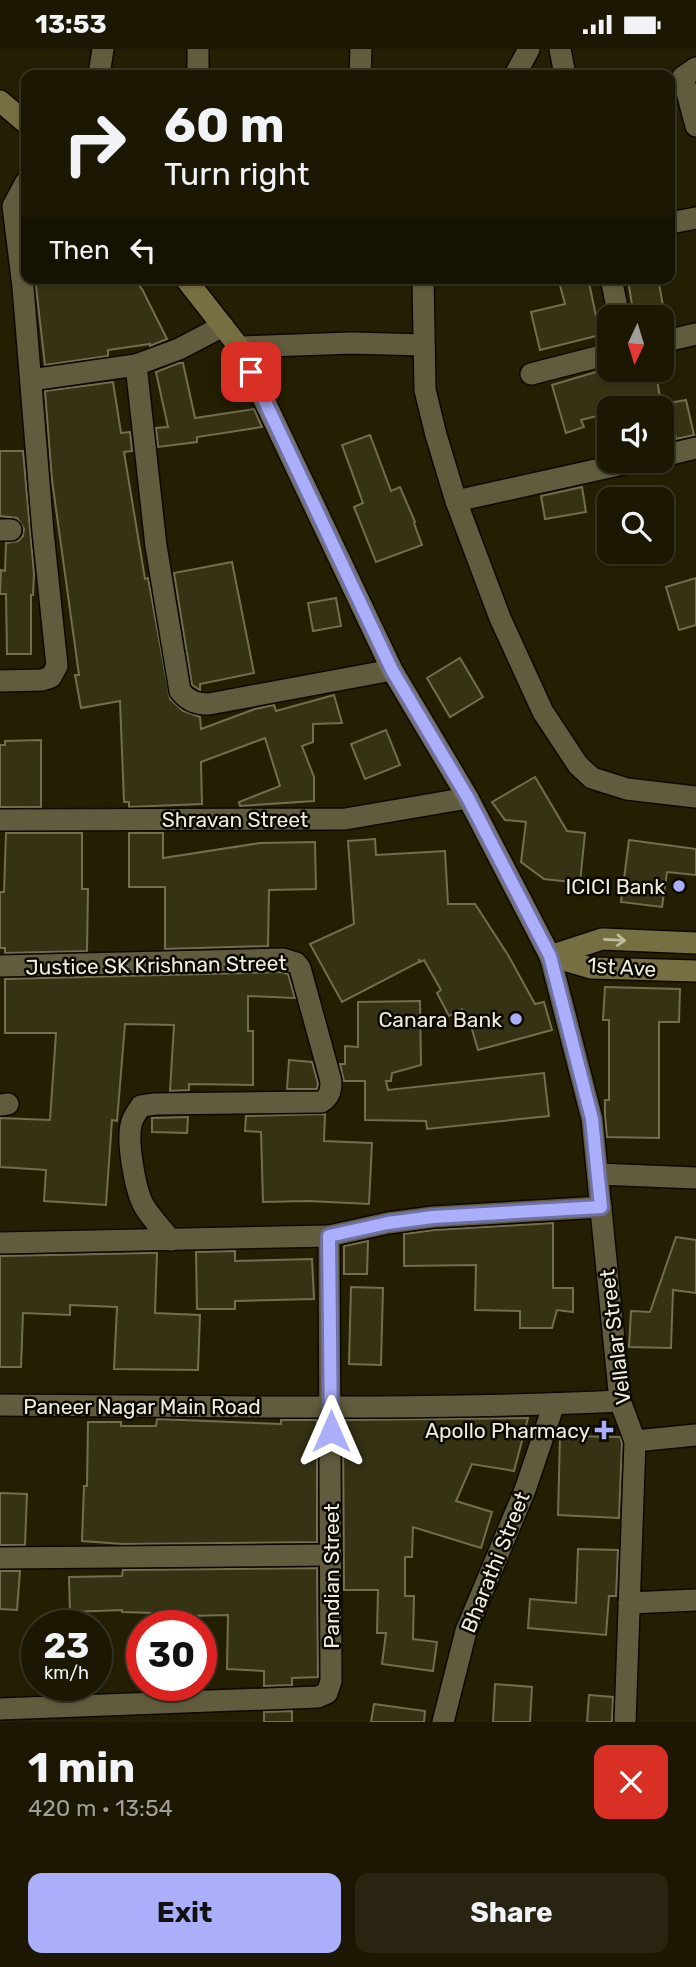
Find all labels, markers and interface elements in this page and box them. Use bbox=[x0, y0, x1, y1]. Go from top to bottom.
text: 13:53 bbox=[35, 9, 107, 40]
text: 60 m bbox=[164, 96, 285, 154]
icon: right bbox=[49, 98, 140, 189]
text: Turn right bbox=[164, 155, 309, 193]
icon: left bbox=[124, 231, 162, 269]
text: Then bbox=[49, 235, 110, 266]
north arrow bbox=[597, 305, 674, 381]
map controls bbox=[597, 305, 674, 564]
pin bbox=[221, 342, 281, 402]
icon: arrive bbox=[232, 353, 270, 391]
button: sound bbox=[597, 396, 674, 473]
button: search bbox=[597, 487, 674, 564]
street label: Shravan Street bbox=[162, 807, 308, 832]
place label: ICICI Bank bbox=[566, 874, 665, 899]
marker: ICICI Bank bbox=[671, 878, 687, 894]
one-way arrow bbox=[604, 933, 627, 946]
street label: Justice SK Krishnan Street bbox=[25, 950, 287, 980]
street label: 1st Ave bbox=[587, 952, 657, 982]
place label: Canara Bank bbox=[378, 1007, 502, 1032]
marker: Canara Bank bbox=[508, 1011, 524, 1027]
street label: Vellalar Street bbox=[594, 1268, 636, 1406]
street label: Paneer Nagar Main Road bbox=[23, 1394, 261, 1419]
position arrow bbox=[294, 1394, 368, 1468]
place label: Apollo Pharmacy bbox=[425, 1418, 590, 1443]
marker: Apollo Pharmacy bbox=[596, 1422, 612, 1438]
street label: Bharathi Street bbox=[455, 1488, 535, 1636]
street label: Pandian Street bbox=[319, 1503, 344, 1649]
speed limit sign: 30 bbox=[126, 1610, 217, 1701]
text: 23 bbox=[44, 1625, 89, 1667]
text: km/h bbox=[44, 1662, 89, 1684]
text: 1 min bbox=[28, 1743, 135, 1793]
button: close bbox=[594, 1745, 668, 1819]
text: 420 m · 13:54 bbox=[28, 1794, 173, 1822]
button: Exit bbox=[28, 1873, 341, 1953]
button: Share bbox=[355, 1873, 668, 1953]

